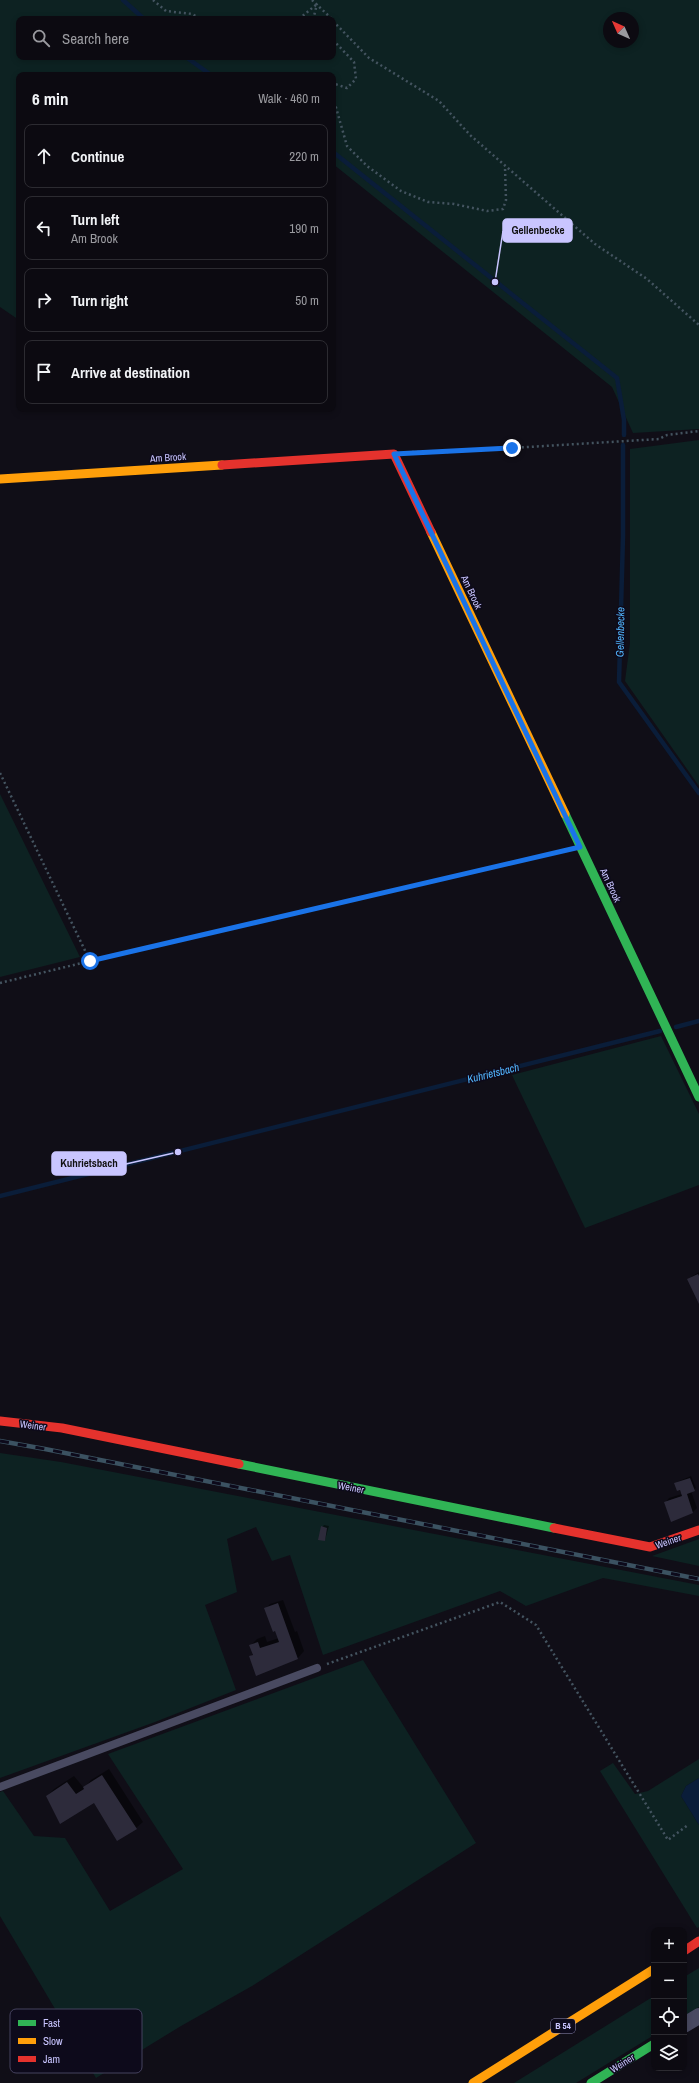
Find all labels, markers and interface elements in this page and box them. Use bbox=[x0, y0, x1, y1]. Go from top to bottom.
north arrow bbox=[603, 12, 639, 48]
search box bbox=[16, 16, 336, 60]
icon: search bbox=[30, 27, 52, 49]
text: Search here bbox=[62, 28, 129, 49]
text: 6 min bbox=[32, 87, 68, 110]
text: Walk · 460 m bbox=[258, 90, 320, 107]
icon: ahead bbox=[33, 145, 55, 167]
text: Continue bbox=[71, 146, 124, 167]
text: 220 m bbox=[289, 148, 319, 165]
text: Turn left bbox=[71, 209, 119, 230]
icon: left bbox=[33, 217, 55, 239]
callout: Gellenbecke bbox=[503, 219, 572, 242]
text: 190 m bbox=[289, 220, 319, 237]
text: Gellenbecke bbox=[511, 223, 565, 237]
text: Am Brook bbox=[71, 230, 118, 247]
icon: right bbox=[33, 289, 55, 311]
text: Turn right bbox=[71, 290, 128, 311]
text: 50 m bbox=[295, 292, 319, 309]
icon: arrive bbox=[33, 361, 55, 383]
text: Arrive at destination bbox=[71, 362, 190, 383]
route end bbox=[503, 439, 521, 457]
street label: Am Brook bbox=[149, 450, 187, 465]
street label: Am Brook bbox=[458, 572, 485, 612]
water label: Gellenbecke bbox=[613, 607, 627, 657]
street label: Am Brook bbox=[597, 865, 624, 905]
route start bbox=[81, 952, 99, 970]
water label: Kuhrietsbach bbox=[466, 1060, 520, 1086]
callout: Kuhrietsbach bbox=[52, 1152, 126, 1175]
text: Kuhrietsbach bbox=[60, 1156, 118, 1170]
street label: Weiner bbox=[19, 1417, 47, 1434]
street label: Weiner bbox=[337, 1479, 365, 1496]
street label: Weiner bbox=[654, 1531, 683, 1552]
map controls bbox=[651, 1927, 687, 2071]
button: + bbox=[651, 1927, 687, 1963]
button: − bbox=[651, 1963, 687, 1999]
button: locate bbox=[651, 1999, 687, 2035]
legend bbox=[10, 2009, 142, 2073]
text: Fast bbox=[43, 2016, 61, 2030]
road number: B 54 bbox=[551, 2019, 575, 2033]
text: Slow bbox=[43, 2034, 63, 2048]
button: layers bbox=[651, 2035, 687, 2071]
street label: Weiner bbox=[608, 2051, 637, 2076]
text: Jam bbox=[43, 2052, 60, 2066]

